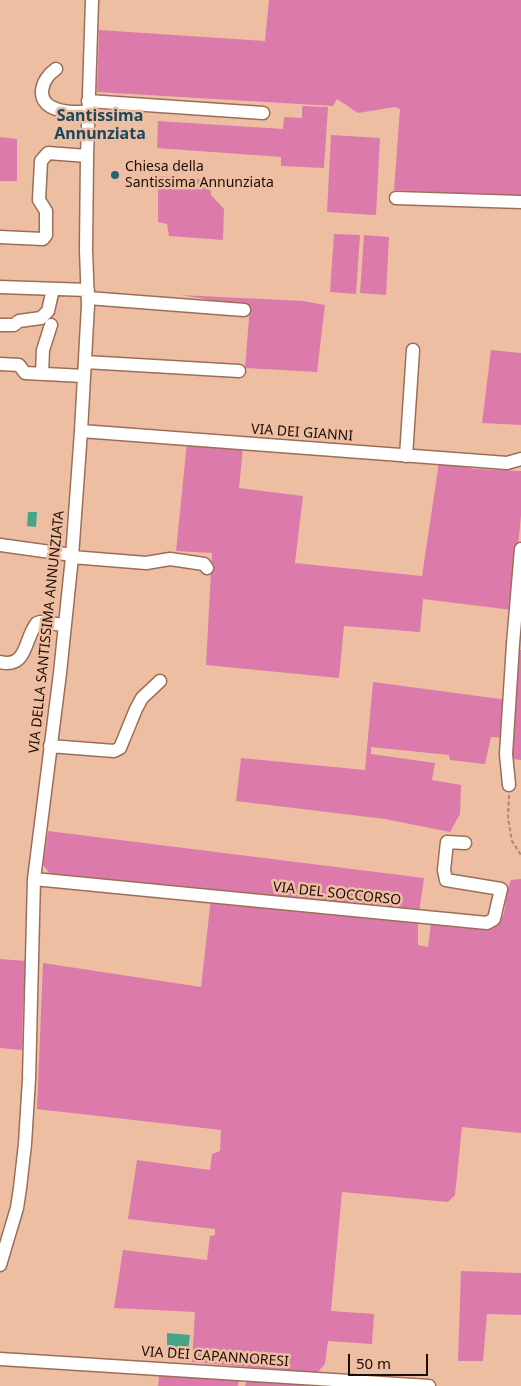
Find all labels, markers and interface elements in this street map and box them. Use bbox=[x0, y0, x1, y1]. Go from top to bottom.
district label: Santissima Annunziata bbox=[54, 106, 146, 144]
place label: Chiesa della Santissima Annunziata bbox=[125, 159, 274, 192]
marker: Chiesa della Santissima Annunziata bbox=[109, 169, 121, 181]
street label: VIA DEI GIANNI bbox=[251, 421, 353, 445]
street label: VIA DELLA SANTISSIMA ANNUNZIATA bbox=[26, 510, 68, 754]
street label: VIA DEL SOCCORSO bbox=[272, 879, 402, 909]
street label: VIA DEI CAPANNORESI bbox=[141, 1343, 289, 1371]
scale bar bbox=[351, 1344, 431, 1376]
text: 50 m bbox=[356, 1353, 391, 1373]

